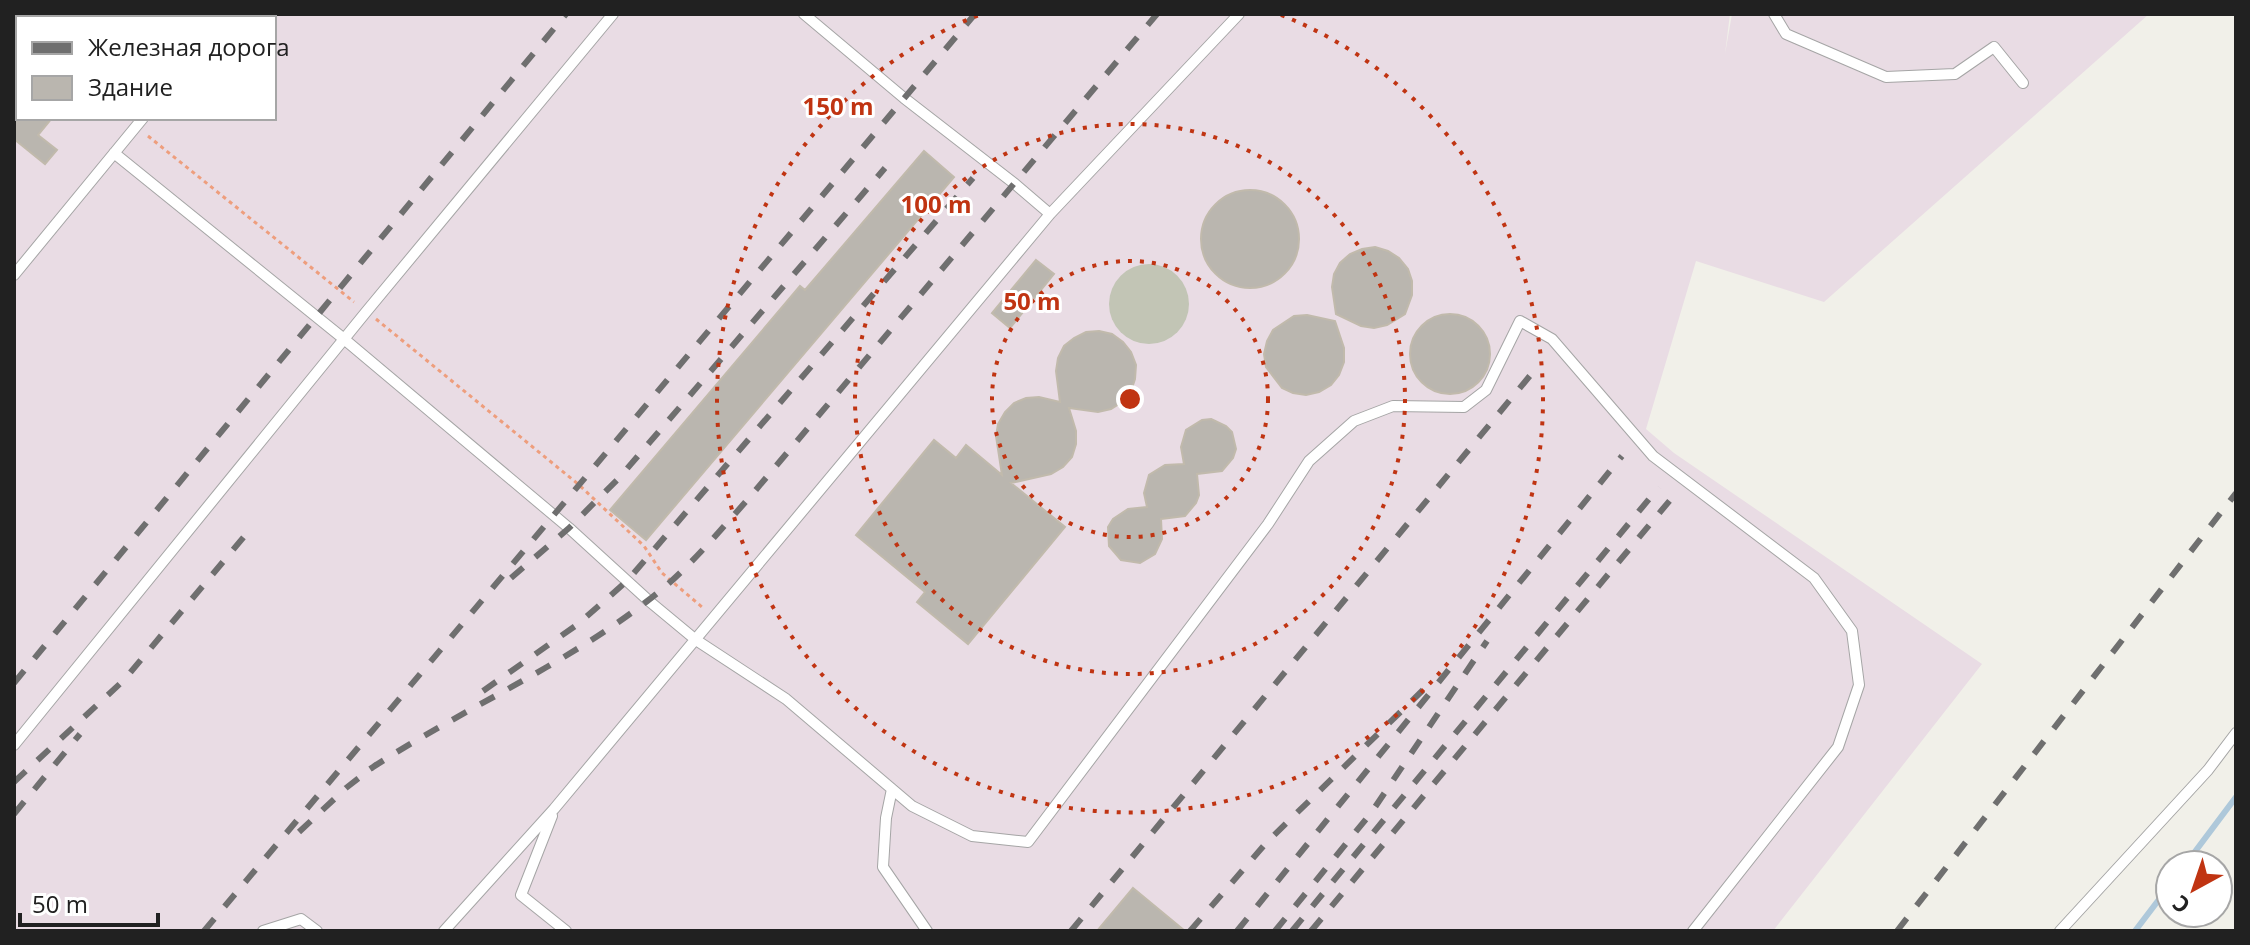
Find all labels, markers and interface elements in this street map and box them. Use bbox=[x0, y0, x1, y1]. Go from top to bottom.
legend bbox=[16, 16, 276, 120]
text: Железная дорога bbox=[88, 30, 290, 63]
text: Здание bbox=[88, 70, 173, 103]
text: 150 m bbox=[803, 89, 873, 122]
text: 100 m bbox=[901, 187, 971, 220]
text: 50 m bbox=[1003, 284, 1061, 317]
centre of rings bbox=[1116, 385, 1144, 413]
north arrow bbox=[2154, 849, 2234, 929]
scale bar bbox=[20, 877, 158, 927]
text: 50 m bbox=[32, 887, 88, 920]
text: С bbox=[2165, 889, 2196, 921]

